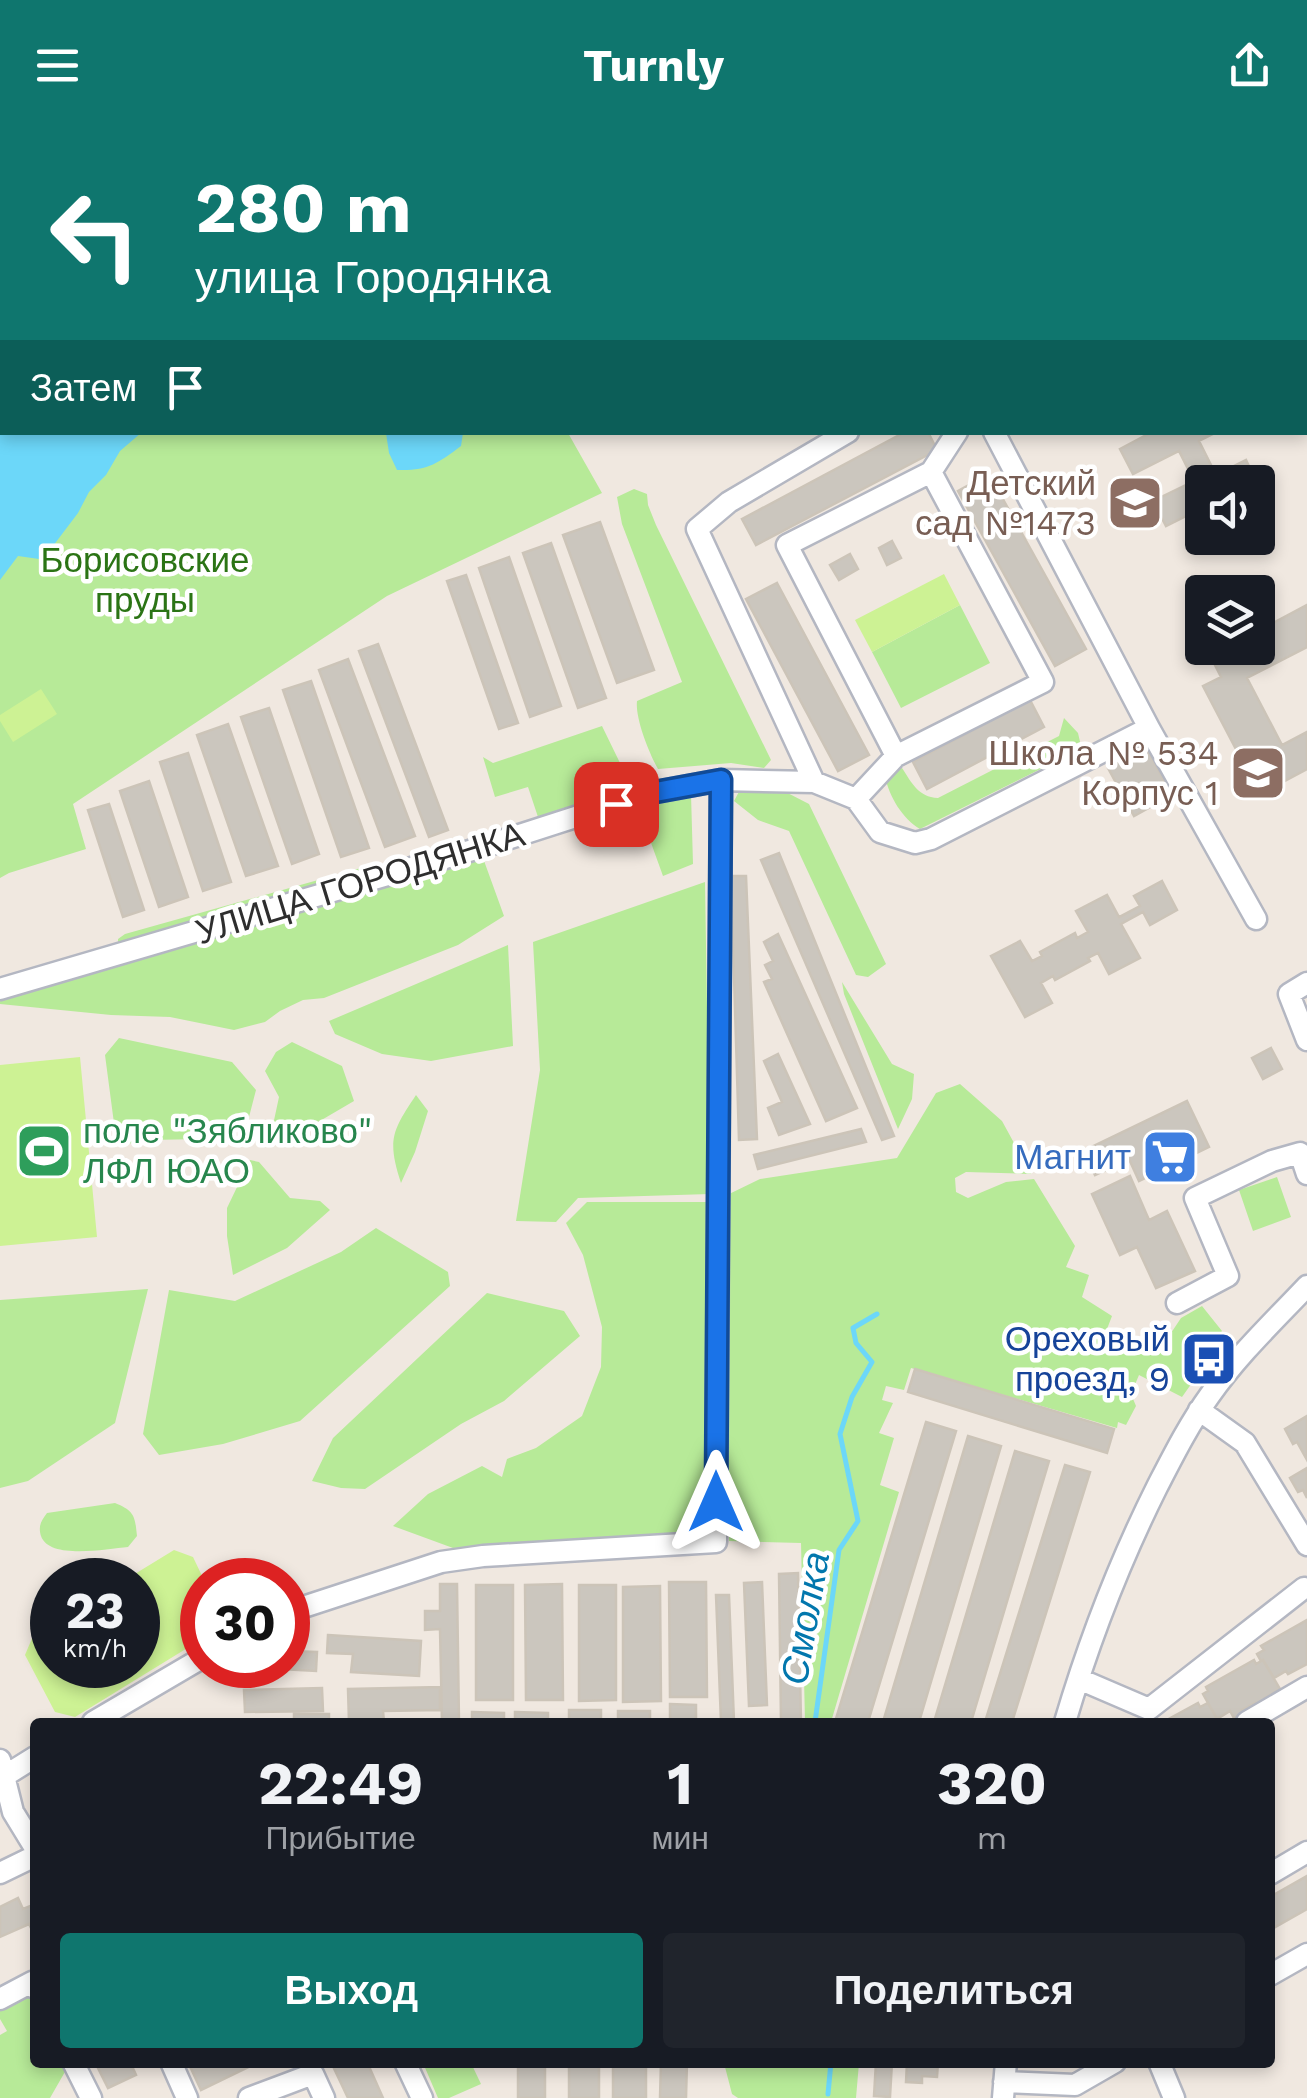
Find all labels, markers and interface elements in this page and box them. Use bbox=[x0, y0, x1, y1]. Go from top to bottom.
icon: menu bbox=[30, 38, 85, 93]
icon: share bbox=[1222, 38, 1277, 93]
text: Turnly bbox=[583, 39, 724, 92]
text: 280 m bbox=[195, 167, 412, 249]
icon: left bbox=[30, 170, 160, 300]
text: улица Городянка bbox=[195, 251, 551, 304]
icon: arrive bbox=[158, 360, 213, 415]
text: Затем bbox=[30, 366, 138, 410]
place label: Детский сад №1473 bbox=[915, 462, 1096, 544]
map controls bbox=[1185, 465, 1275, 665]
button: sound bbox=[1185, 465, 1275, 555]
school or university icon: Детский сад №1473 bbox=[1105, 473, 1165, 533]
park label: Борисовские пруды bbox=[41, 539, 249, 621]
button: layers bbox=[1185, 575, 1275, 665]
place label: Школа № 534 Корпус 1 bbox=[988, 732, 1219, 814]
school or university icon: Школа № 534 Корпус 1 bbox=[1228, 743, 1288, 803]
pin bbox=[574, 762, 659, 847]
icon: arrive bbox=[589, 777, 644, 832]
street label: УЛИЦА ГОРОДЯНКА bbox=[191, 813, 530, 953]
place label: поле "Зябликово" ЛФЛ ЮАО bbox=[83, 1110, 372, 1192]
sports icon: поле "Зябликово" ЛФЛ ЮАО bbox=[14, 1121, 74, 1181]
supermarket icon: Магнит bbox=[1140, 1127, 1200, 1187]
place label: Магнит bbox=[1014, 1136, 1131, 1178]
place label: Ореховый проезд, 9 bbox=[1005, 1318, 1170, 1400]
bus stop icon: Ореховый проезд, 9 bbox=[1179, 1329, 1239, 1389]
position arrow bbox=[664, 1450, 768, 1554]
water label: Смолка bbox=[772, 1548, 838, 1688]
speed limit sign: 30 bbox=[180, 1558, 310, 1688]
text: 23 bbox=[65, 1581, 125, 1640]
text: km/h bbox=[63, 1634, 127, 1663]
text: 22:49 bbox=[258, 1748, 423, 1819]
text: 1 bbox=[667, 1748, 693, 1819]
text: 320 bbox=[937, 1748, 1047, 1819]
text: Прибытие bbox=[266, 1819, 416, 1857]
text: мин bbox=[651, 1819, 709, 1857]
text: m bbox=[977, 1819, 1007, 1857]
button: Выход bbox=[60, 1933, 643, 2048]
button: Поделиться bbox=[663, 1933, 1245, 2048]

